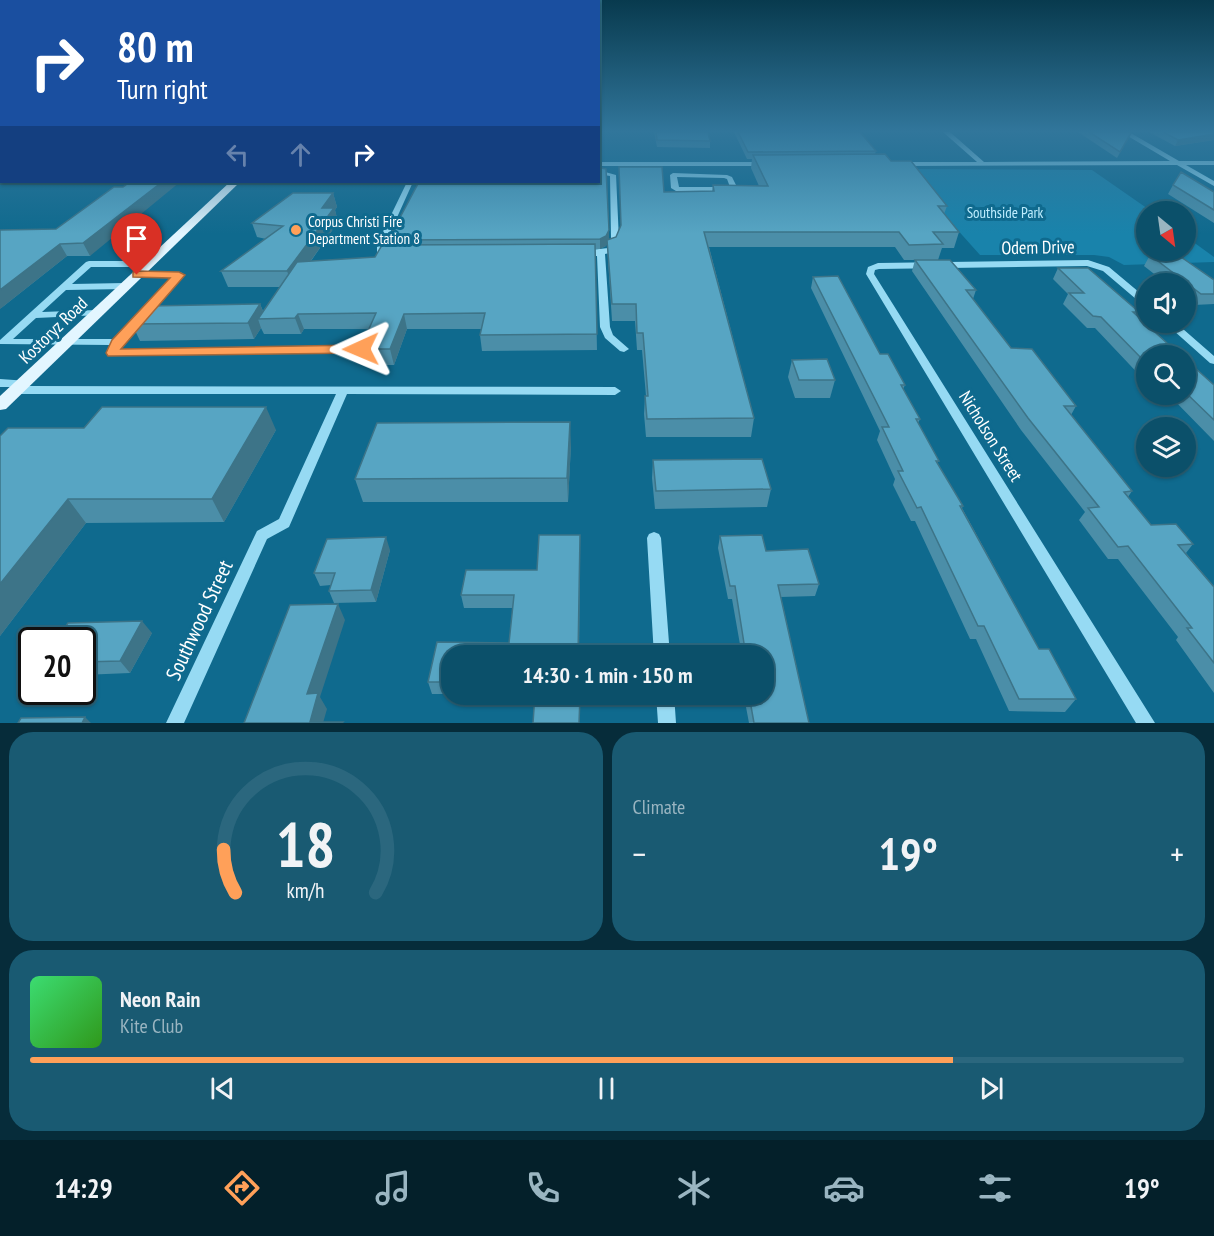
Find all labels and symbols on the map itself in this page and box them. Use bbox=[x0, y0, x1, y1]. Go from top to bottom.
north arrow bbox=[1136, 201, 1196, 261]
park label: Southside Park bbox=[967, 203, 1043, 222]
place label: Corpus Christi Fire Department Station 8 bbox=[308, 212, 420, 248]
pin bbox=[111, 213, 162, 275]
marker: Corpus Christi Fire Department Station 8 bbox=[289, 223, 303, 237]
street label: Odem Drive bbox=[1001, 235, 1075, 259]
street label: Kostoryz Road bbox=[14, 292, 92, 368]
position arrow bbox=[329, 317, 393, 381]
street label: Nicholson Street bbox=[954, 386, 1028, 486]
street label: Southwood Street bbox=[159, 555, 239, 684]
speed limit sign: 20 bbox=[18, 627, 96, 705]

